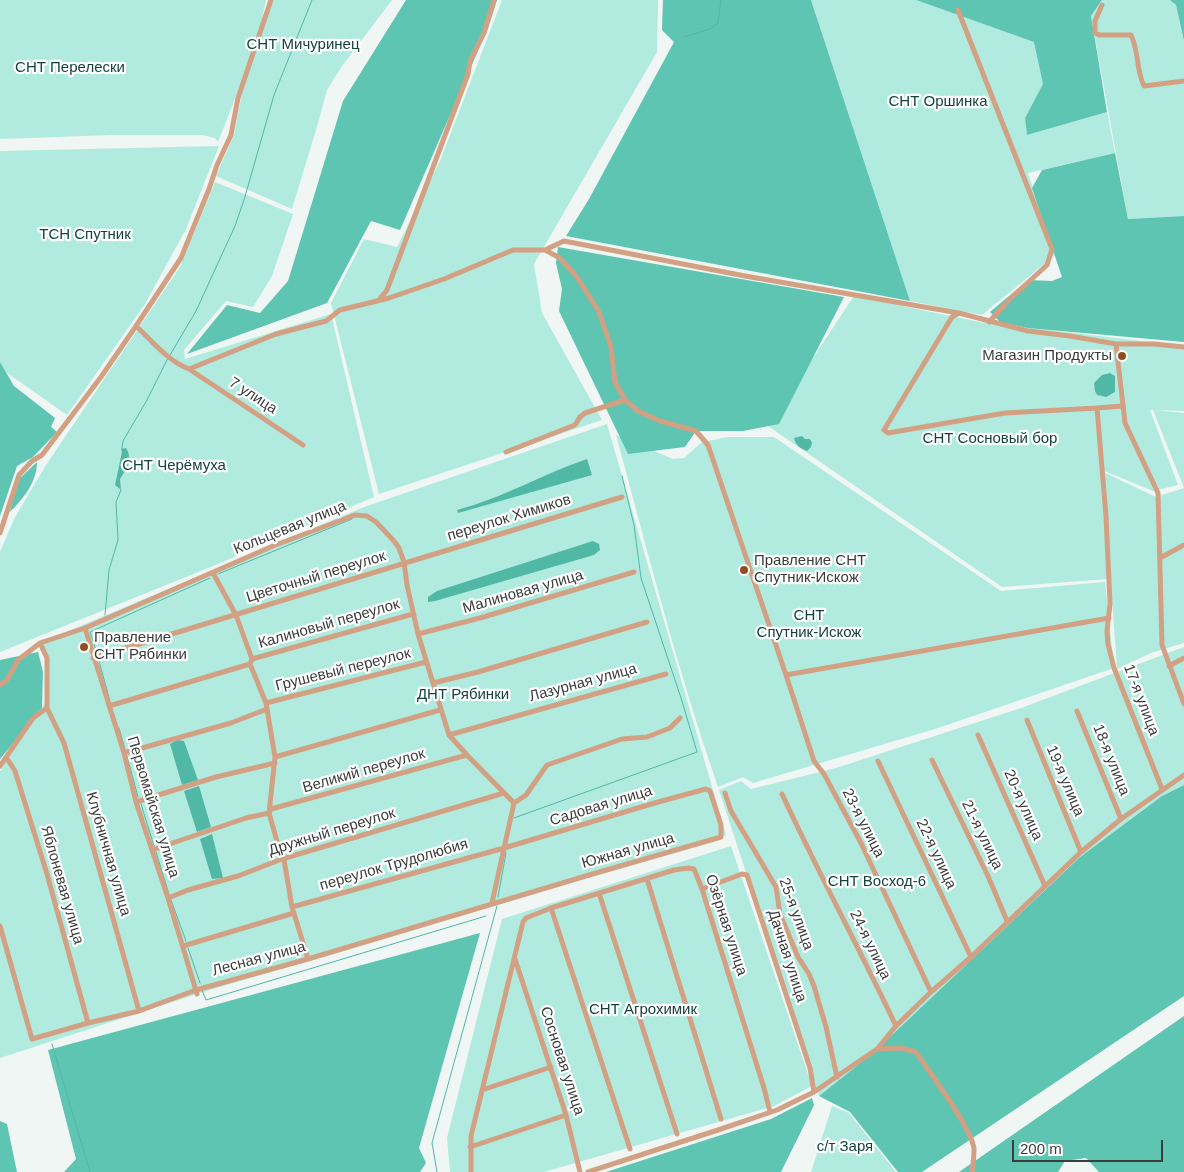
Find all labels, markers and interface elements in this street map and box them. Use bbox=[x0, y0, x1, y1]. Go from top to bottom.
park label: СНТ Мичуринец bbox=[247, 36, 359, 54]
park label: СНТ Перелески bbox=[15, 59, 125, 77]
park label: СНТ Оршинка bbox=[889, 93, 987, 111]
park label: ТСН Спутник bbox=[39, 226, 131, 244]
place label: Магазин Продукты bbox=[982, 347, 1112, 365]
marker: Магазин Продукты bbox=[1116, 350, 1128, 362]
street label: 7 улица bbox=[226, 374, 280, 418]
park label: СНТ Сосновый бор bbox=[923, 430, 1057, 448]
park label: СНТ Черёмуха bbox=[122, 457, 226, 475]
street label: переулок Химиков bbox=[445, 491, 573, 545]
street label: Кольцевая улица bbox=[231, 497, 349, 559]
street label: Цветочный переулок bbox=[244, 547, 388, 607]
place label: Правление СНТ Спутник-Искож bbox=[754, 552, 866, 587]
marker: Правление СНТ Спутник-Искож bbox=[738, 564, 750, 576]
street label: Малиновая улица bbox=[461, 566, 585, 618]
street label: Калиновый переулок bbox=[256, 595, 402, 653]
park label: СНТ Спутник-Искож bbox=[757, 607, 861, 642]
place label: Правление СНТ Рябинки bbox=[94, 629, 187, 664]
marker: Правление СНТ Рябинки bbox=[78, 641, 90, 653]
street label: Грушевый переулок bbox=[274, 645, 412, 695]
street label: Лазурная улица bbox=[527, 660, 639, 706]
street label: 17-я улица bbox=[1119, 662, 1163, 738]
park label: ДНТ Рябинки bbox=[417, 686, 509, 704]
street label: 18-я улица bbox=[1089, 722, 1133, 798]
street label: Первомайская улица bbox=[123, 734, 183, 880]
street label: 19-я улица bbox=[1042, 743, 1088, 819]
street label: Великий переулок bbox=[301, 745, 427, 797]
street label: 20-я улица bbox=[999, 767, 1047, 843]
street label: Садовая улица bbox=[548, 782, 654, 830]
street label: 23-я улица bbox=[838, 785, 888, 861]
street label: Клубничная улица bbox=[82, 790, 134, 918]
street label: 21-я улица bbox=[957, 797, 1007, 873]
street label: Дружный переулок bbox=[266, 804, 398, 860]
street label: 22-я улица bbox=[912, 816, 960, 892]
street label: Яблоневая улица bbox=[36, 824, 88, 946]
street label: Южная улица bbox=[580, 829, 676, 873]
street label: переулок Трудолюбия bbox=[318, 835, 470, 895]
street label: Озёрная улица bbox=[701, 872, 751, 978]
park label: СНТ Восход-6 bbox=[828, 873, 926, 891]
street label: 25-я улица bbox=[775, 876, 817, 952]
street label: 24-я улица bbox=[845, 907, 895, 983]
street label: Дачная улица bbox=[764, 908, 810, 1004]
street label: Лесная улица bbox=[210, 938, 308, 980]
park label: СНТ Агрохимик bbox=[589, 1001, 697, 1019]
street label: Сосновая улица bbox=[536, 1004, 588, 1118]
scale bar bbox=[1014, 1130, 1165, 1162]
park label: с/т Заря bbox=[817, 1138, 873, 1156]
text: 200 m bbox=[1020, 1140, 1062, 1157]

